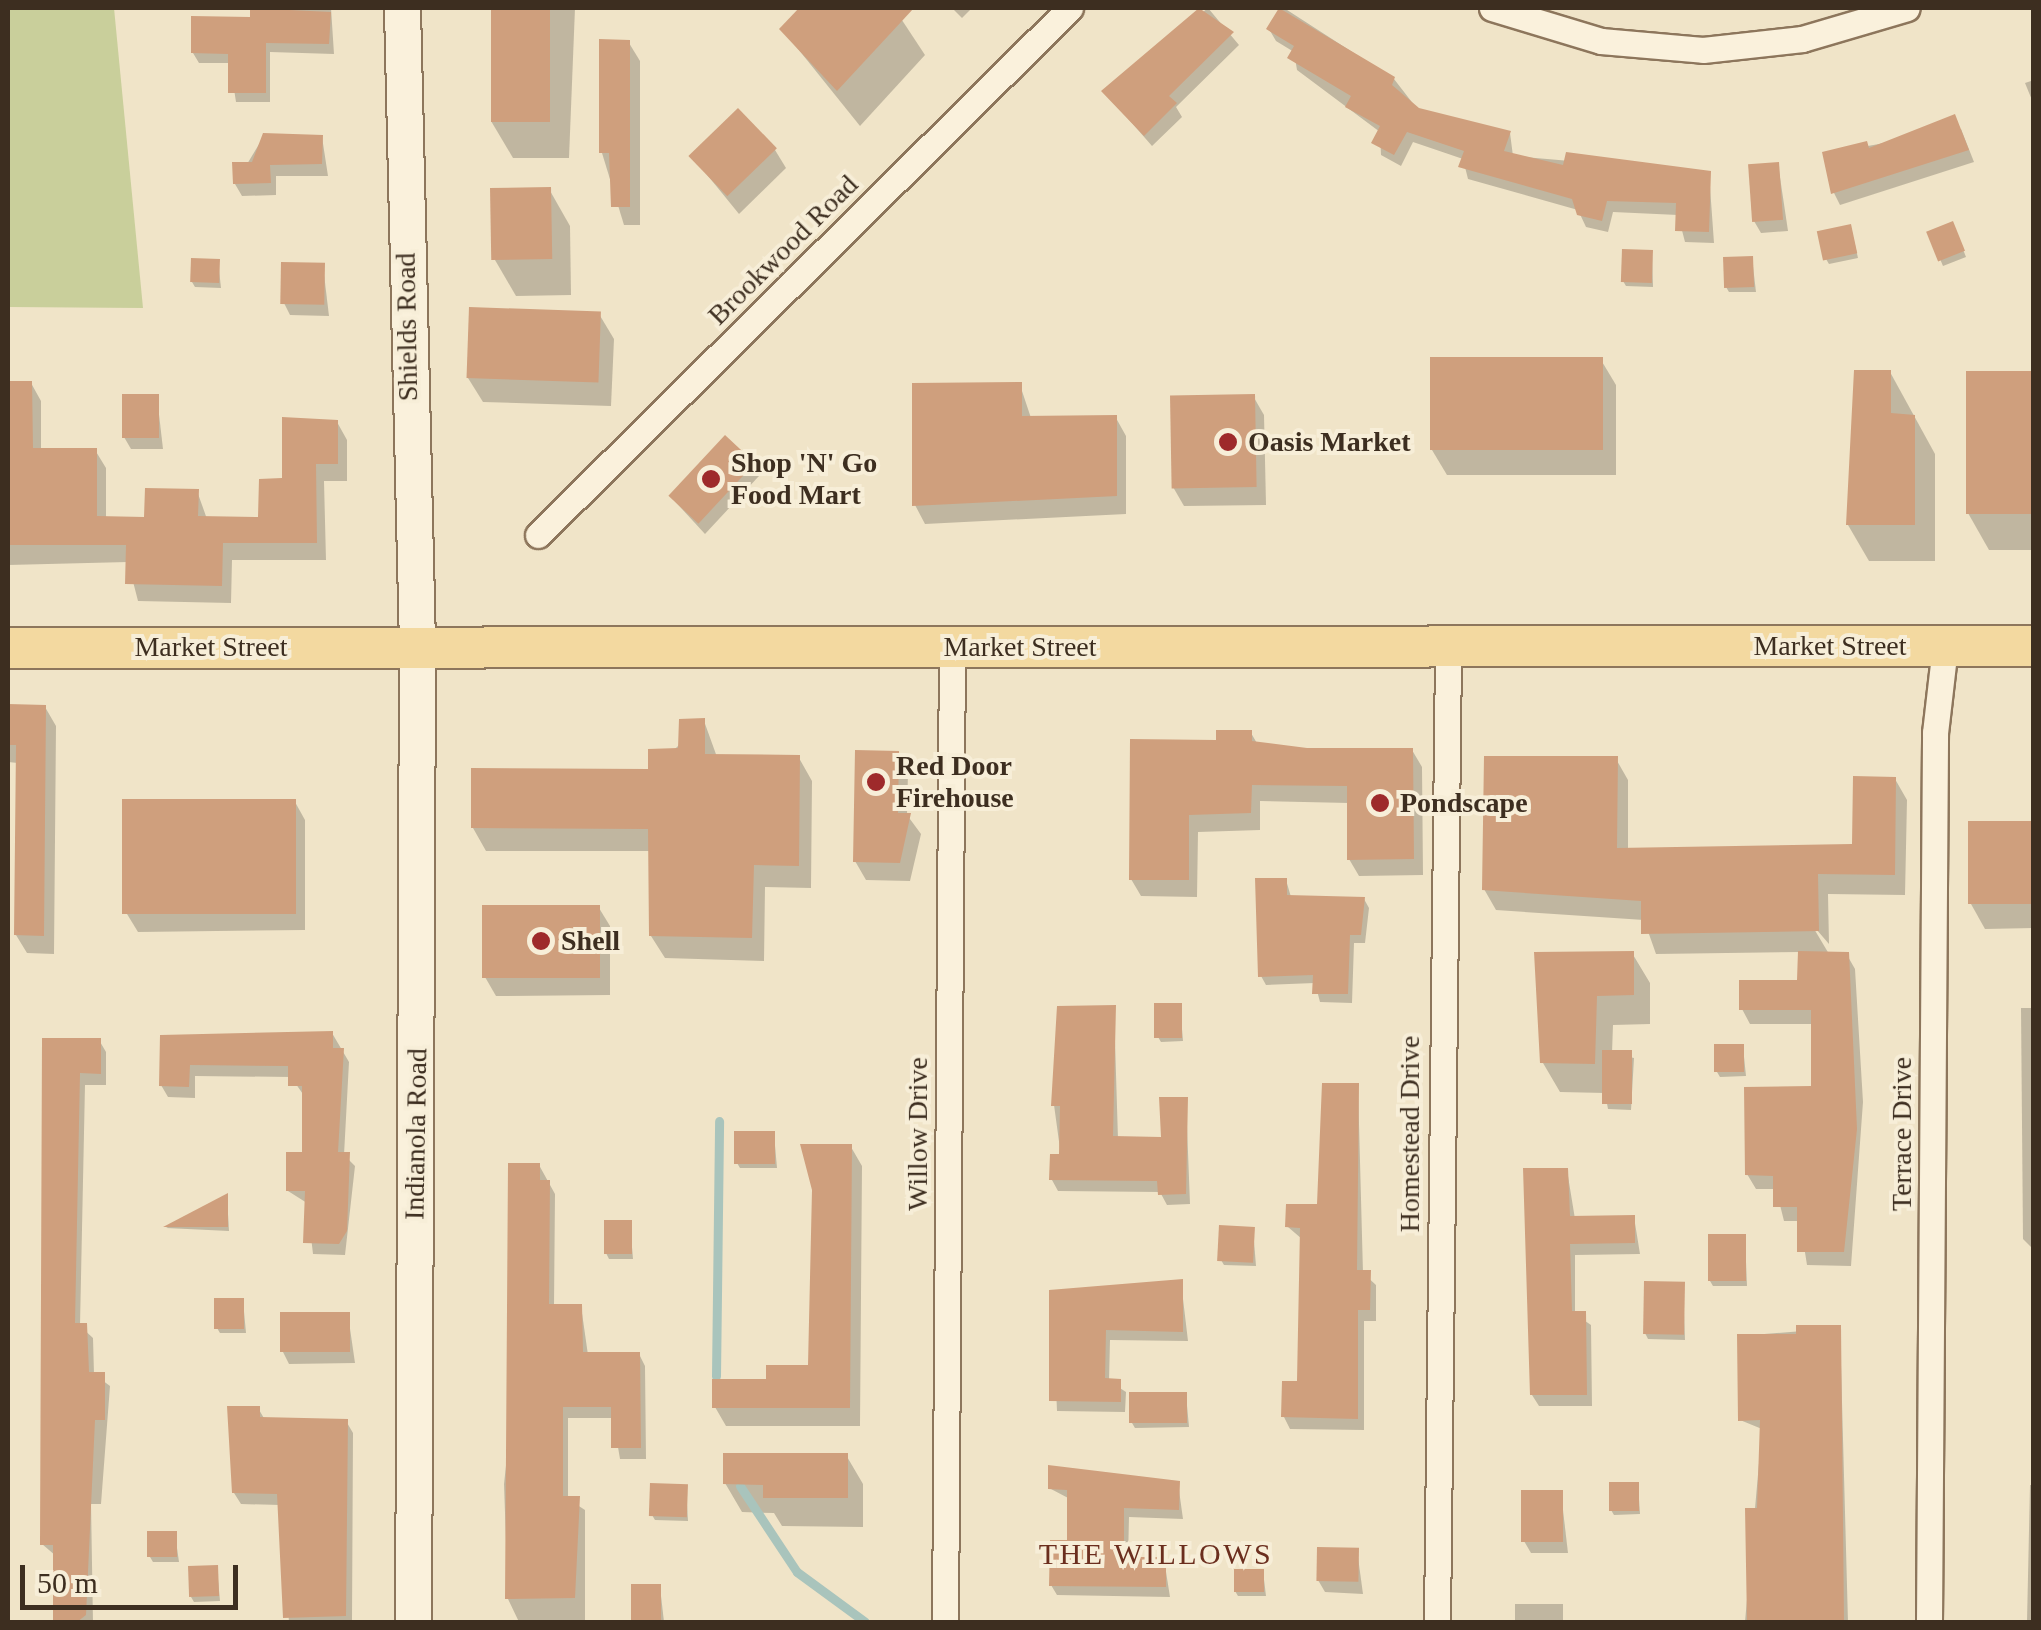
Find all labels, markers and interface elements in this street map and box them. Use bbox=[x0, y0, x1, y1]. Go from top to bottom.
street label: Brookwood Road bbox=[701, 168, 865, 332]
street label: Shields Road bbox=[389, 252, 425, 402]
place label: Oasis Market bbox=[1248, 425, 1411, 459]
marker: Oasis Market bbox=[1217, 431, 1239, 453]
place label: Shop 'N' Go Food Mart bbox=[731, 446, 877, 512]
marker: Shop 'N' Go Food Mart bbox=[700, 468, 722, 490]
street label: Market Street bbox=[1753, 629, 1907, 663]
street label: Market Street bbox=[134, 630, 288, 664]
street label: Market Street bbox=[943, 630, 1097, 664]
place label: Red Door Firehouse bbox=[896, 749, 1014, 815]
marker: Red Door Firehouse bbox=[865, 771, 887, 793]
place label: Pondscape bbox=[1400, 786, 1528, 820]
marker: Pondscape bbox=[1369, 792, 1391, 814]
place label: Shell bbox=[561, 924, 620, 958]
marker: Shell bbox=[530, 930, 552, 952]
street label: Homestead Drive bbox=[1393, 1036, 1427, 1232]
street label: Indianola Road bbox=[398, 1048, 434, 1220]
street label: Willow Drive bbox=[901, 1057, 935, 1211]
street label: Terrace Drive bbox=[1885, 1057, 1919, 1211]
district label: THE WILLOWS bbox=[1039, 1536, 1273, 1572]
scale bar bbox=[25, 1545, 242, 1607]
text: 50 m bbox=[37, 1566, 98, 1599]

